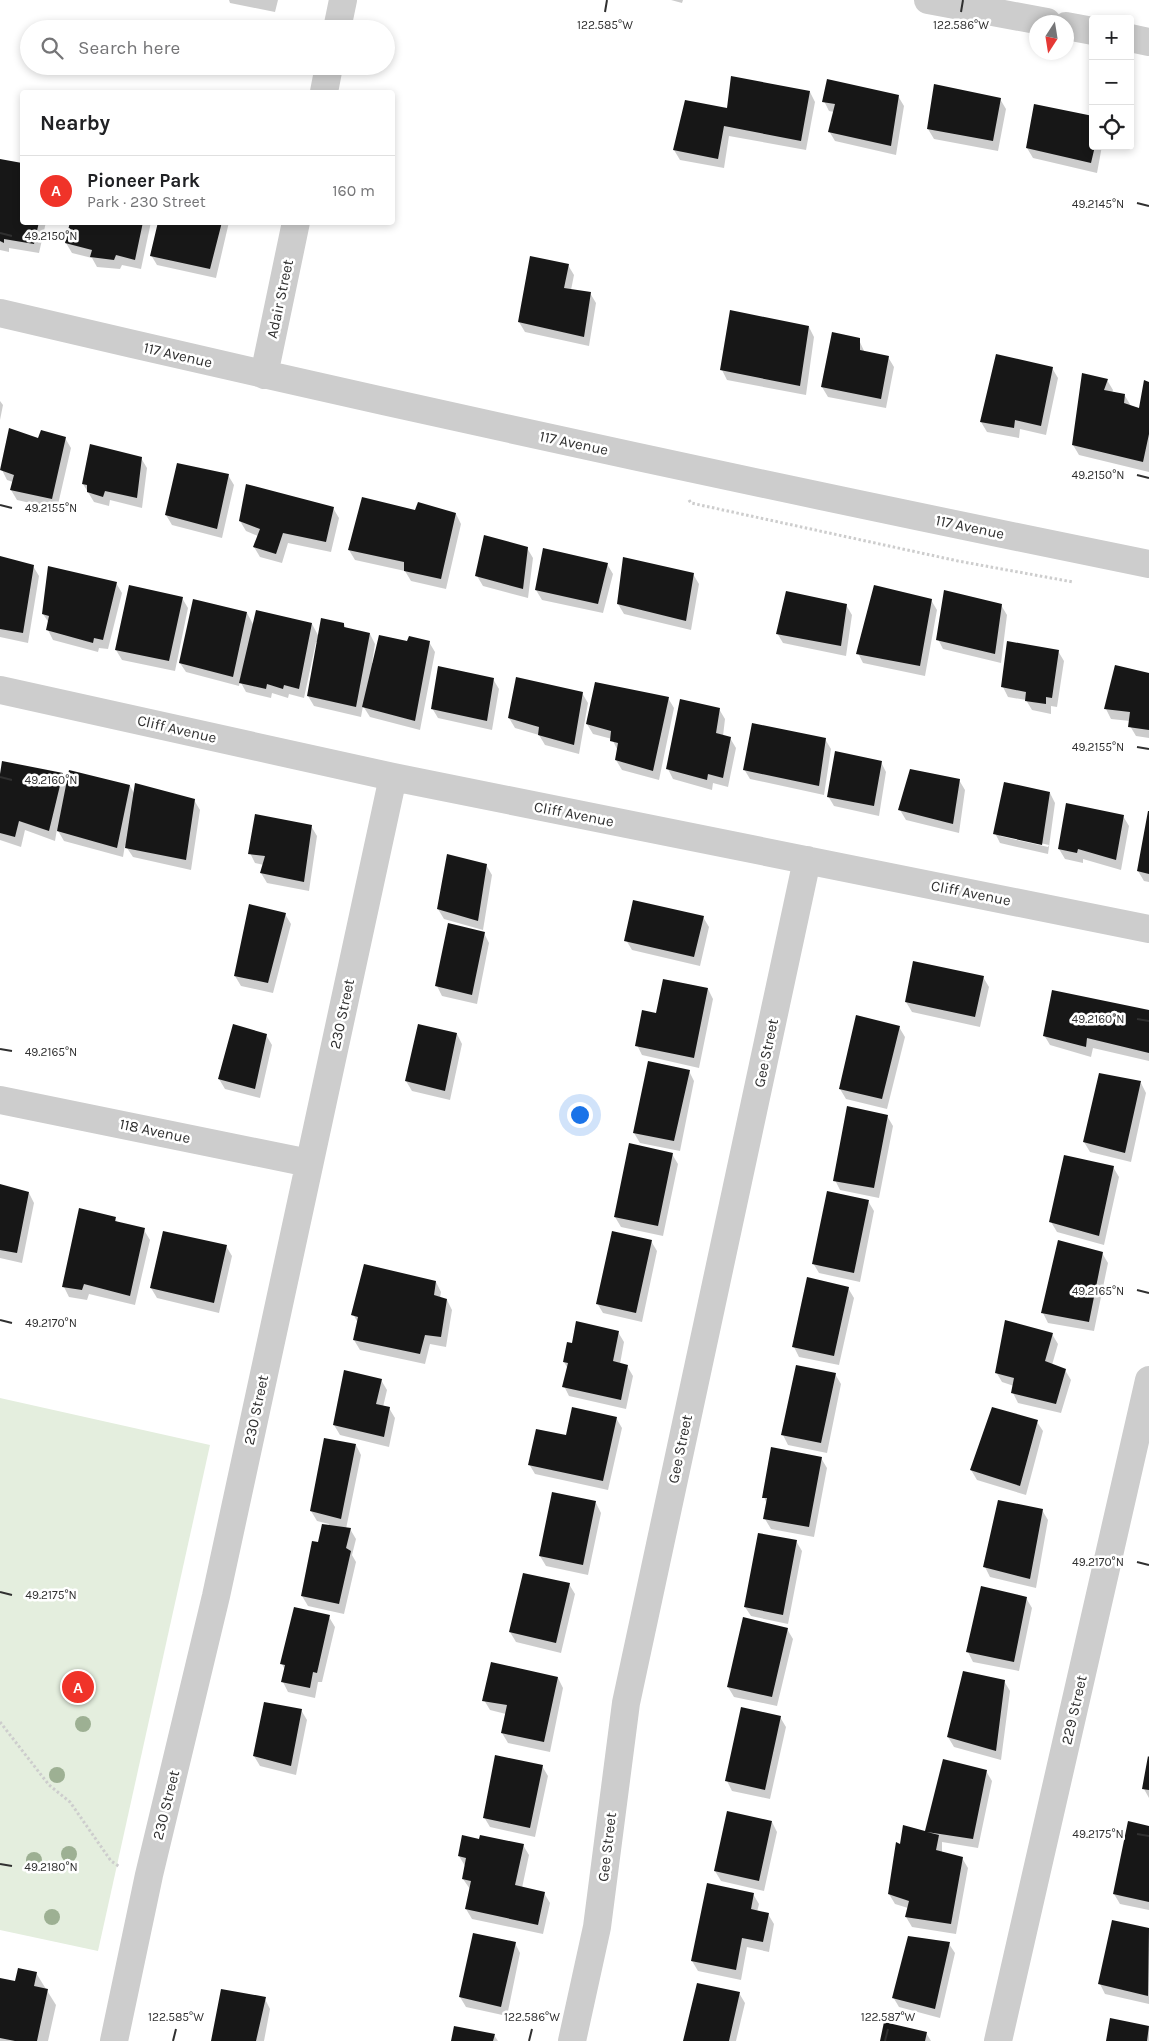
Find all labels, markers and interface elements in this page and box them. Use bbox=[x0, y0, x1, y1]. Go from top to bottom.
north arrow bbox=[1029, 15, 1074, 60]
map controls bbox=[1089, 15, 1134, 150]
button: + bbox=[1089, 15, 1134, 60]
text: 122.585°W bbox=[577, 18, 633, 32]
text: 122.586°W bbox=[933, 18, 989, 32]
search box bbox=[20, 20, 395, 75]
icon: search bbox=[38, 34, 66, 62]
text: Search here bbox=[78, 37, 180, 59]
button: − bbox=[1089, 60, 1134, 105]
button: locate bbox=[1089, 105, 1134, 150]
text: Nearby bbox=[40, 111, 110, 135]
text: Pioneer Park bbox=[87, 170, 200, 192]
text: A bbox=[51, 181, 61, 200]
text: 160 m bbox=[332, 181, 375, 200]
text: Park · 230 Street bbox=[87, 192, 206, 211]
text: 49.2145°N bbox=[1072, 197, 1124, 211]
text: 49.2150°N bbox=[25, 229, 77, 243]
street label: Adair Street bbox=[263, 257, 297, 340]
street label: 117 Avenue bbox=[142, 338, 214, 372]
street label: 117 Avenue bbox=[538, 427, 610, 459]
text: 49.2150°N bbox=[1072, 468, 1124, 482]
text: 49.2155°N bbox=[25, 501, 77, 515]
street label: 117 Avenue bbox=[934, 511, 1006, 543]
street label: Cliff Avenue bbox=[135, 711, 219, 747]
text: 49.2155°N bbox=[1072, 740, 1124, 754]
text: 49.2160°N bbox=[24, 773, 78, 787]
street label: Cliff Avenue bbox=[532, 797, 616, 831]
street label: Cliff Avenue bbox=[929, 876, 1013, 910]
street label: 230 Street bbox=[326, 977, 358, 1051]
text: 49.2160°N bbox=[1071, 1012, 1125, 1026]
street label: Gee Street bbox=[750, 1017, 782, 1089]
text: 49.2165°N bbox=[25, 1045, 77, 1059]
your location bbox=[567, 1102, 593, 1128]
street label: 118 Avenue bbox=[118, 1115, 192, 1147]
text: 49.2165°N bbox=[1072, 1284, 1124, 1298]
text: 49.2170°N bbox=[25, 1316, 77, 1330]
street label: 230 Street bbox=[240, 1373, 272, 1447]
street label: Gee Street bbox=[664, 1413, 696, 1485]
text: 49.2170°N bbox=[1072, 1555, 1124, 1569]
text: 49.2175°N bbox=[25, 1588, 77, 1602]
pin: A bbox=[62, 1668, 94, 1706]
street label: 229 Street bbox=[1057, 1673, 1091, 1747]
street label: 230 Street bbox=[149, 1768, 183, 1842]
street label: Gee Street bbox=[594, 1811, 620, 1883]
text: 49.2175°N bbox=[1072, 1827, 1124, 1841]
text: 49.2180°N bbox=[24, 1860, 78, 1874]
text: 122.585°W bbox=[148, 2010, 204, 2024]
text: 122.586°W bbox=[504, 2010, 560, 2024]
text: 122.587°W bbox=[861, 2010, 916, 2024]

